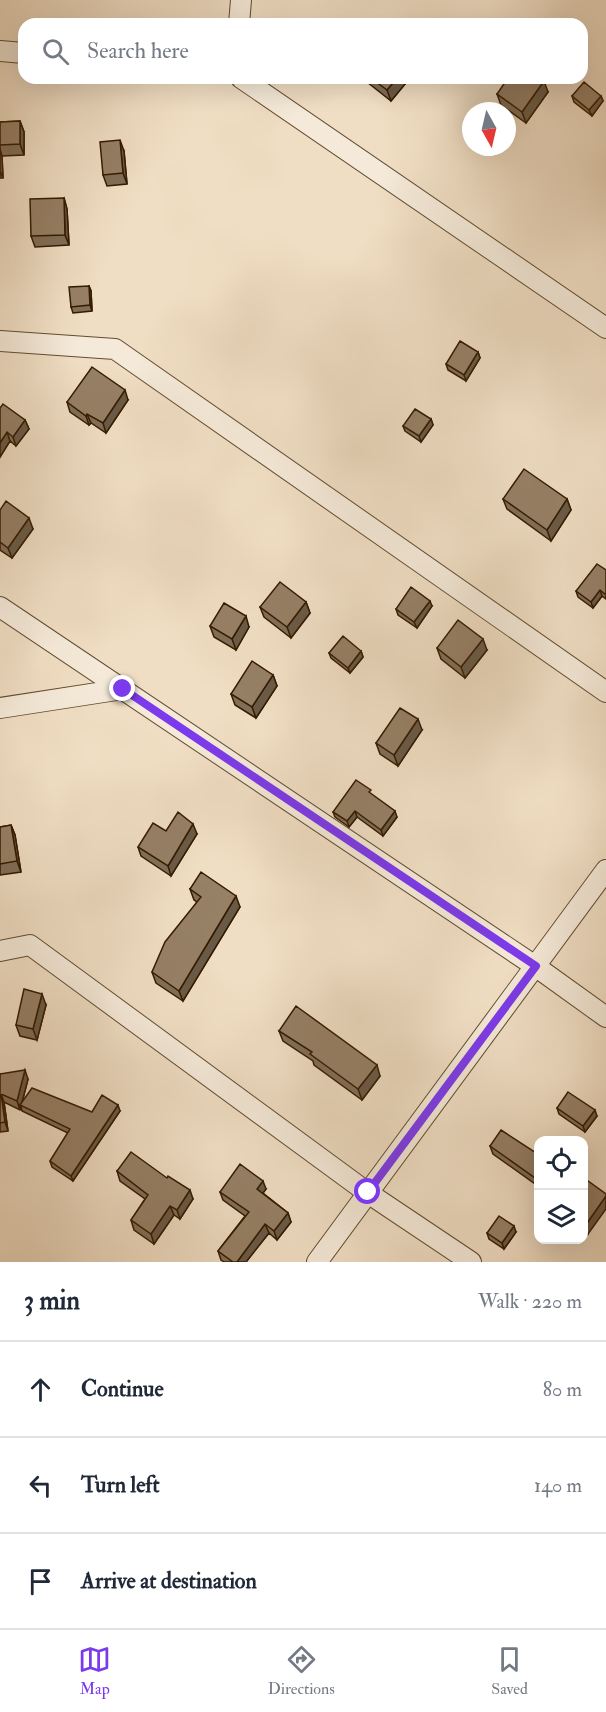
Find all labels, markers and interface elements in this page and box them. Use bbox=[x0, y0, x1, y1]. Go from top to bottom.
search box bbox=[18, 18, 588, 84]
icon: search bbox=[39, 35, 72, 68]
text: Search here bbox=[87, 37, 189, 65]
north arrow bbox=[462, 102, 516, 156]
route end bbox=[109, 675, 135, 701]
map controls bbox=[534, 1136, 588, 1244]
button: locate bbox=[534, 1136, 588, 1190]
route start bbox=[354, 1178, 380, 1204]
button: layers bbox=[534, 1190, 588, 1244]
text: 3 min bbox=[24, 1285, 80, 1317]
text: Walk · 220 m bbox=[478, 1289, 582, 1314]
icon: ahead bbox=[24, 1373, 57, 1406]
text: Continue bbox=[81, 1375, 164, 1403]
text: 80 m bbox=[543, 1377, 582, 1402]
icon: left bbox=[24, 1469, 57, 1502]
text: Turn left bbox=[81, 1471, 160, 1499]
text: 140 m bbox=[534, 1473, 582, 1498]
icon: arrive bbox=[24, 1565, 57, 1598]
text: Arrive at destination bbox=[81, 1567, 257, 1595]
tab: Map bbox=[78, 1643, 111, 1699]
tab: Directions bbox=[268, 1643, 335, 1699]
tab: Saved bbox=[491, 1643, 528, 1699]

